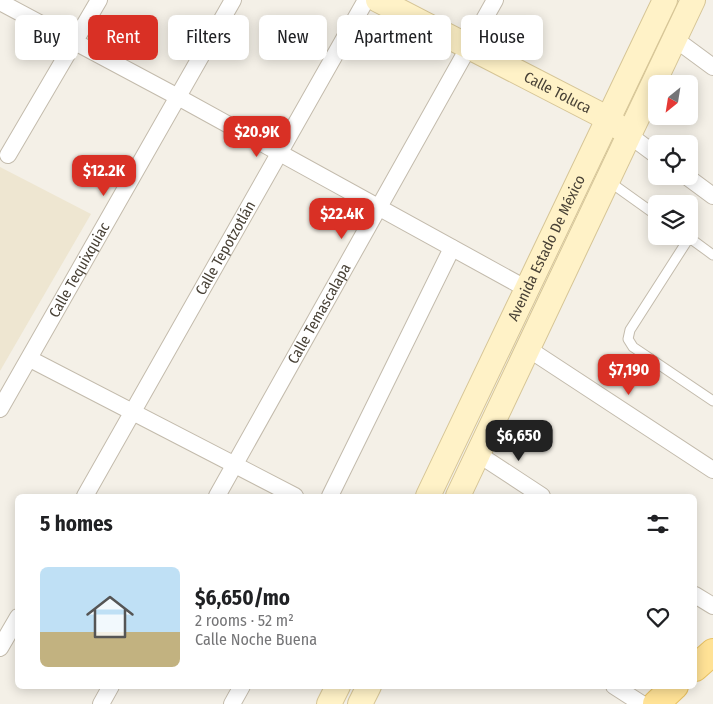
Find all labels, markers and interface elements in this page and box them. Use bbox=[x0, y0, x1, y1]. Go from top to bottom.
chip: Buy bbox=[15, 15, 78, 60]
chip: Rent bbox=[88, 15, 158, 60]
chip: Filters bbox=[168, 15, 249, 60]
chip: New bbox=[259, 15, 327, 60]
chip: Apartment bbox=[337, 15, 451, 60]
chip: House bbox=[461, 15, 543, 60]
street label: Calle Toluca bbox=[521, 68, 594, 117]
north arrow bbox=[648, 75, 698, 125]
map controls bbox=[648, 75, 698, 245]
pin: $20.9K bbox=[216, 116, 298, 158]
text: $20.9K bbox=[235, 122, 279, 141]
button: locate bbox=[648, 135, 698, 185]
pin: $12.2K bbox=[63, 154, 145, 197]
text: $12.2K bbox=[83, 161, 125, 180]
street label: Avenida Estado De México bbox=[504, 172, 589, 324]
button: layers bbox=[648, 195, 698, 245]
street label: Calle Tepotzotlán bbox=[192, 198, 259, 298]
pin: $22.4K bbox=[301, 198, 383, 240]
text: $22.4K bbox=[320, 204, 364, 223]
street label: Calle Tequixquiac bbox=[45, 219, 114, 321]
street label: Calle Temascalapa bbox=[284, 260, 354, 367]
pin: $7,190 bbox=[588, 354, 670, 396]
text: $7,190 bbox=[609, 360, 649, 379]
pin: $6,650 bbox=[478, 420, 560, 462]
text: $6,650 bbox=[497, 426, 541, 445]
icon: filters bbox=[644, 510, 672, 538]
text: 5 homes bbox=[40, 511, 113, 537]
text: $6,650/mo bbox=[195, 585, 290, 611]
icon: home bbox=[80, 587, 140, 647]
icon: heart bbox=[644, 603, 672, 631]
text: 2 rooms · 52 m² bbox=[195, 611, 294, 630]
text: Calle Noche Buena bbox=[195, 630, 317, 649]

